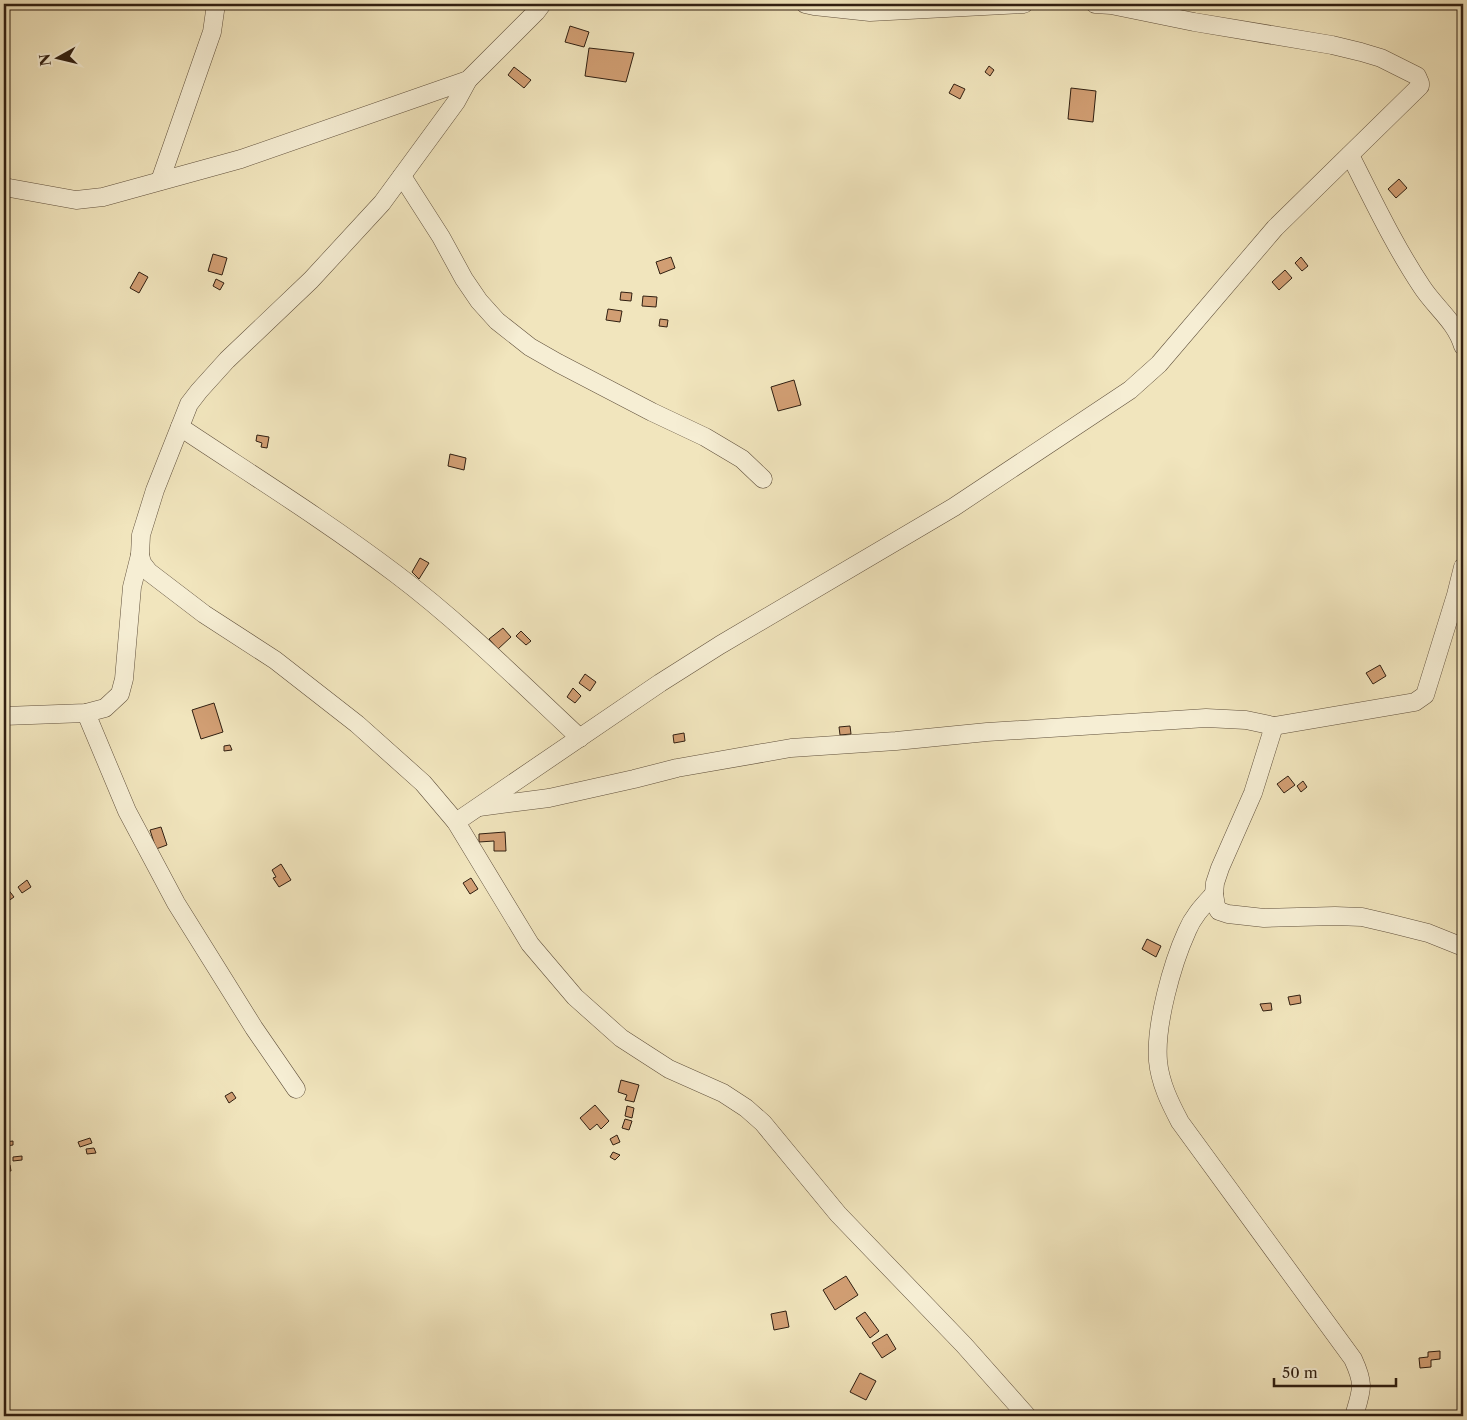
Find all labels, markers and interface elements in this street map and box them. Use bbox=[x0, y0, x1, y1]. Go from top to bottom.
north arrow bbox=[32, 32, 82, 82]
text: N bbox=[35, 53, 55, 67]
scale bar bbox=[1274, 1355, 1397, 1387]
text: 50 m bbox=[1282, 1363, 1318, 1382]

